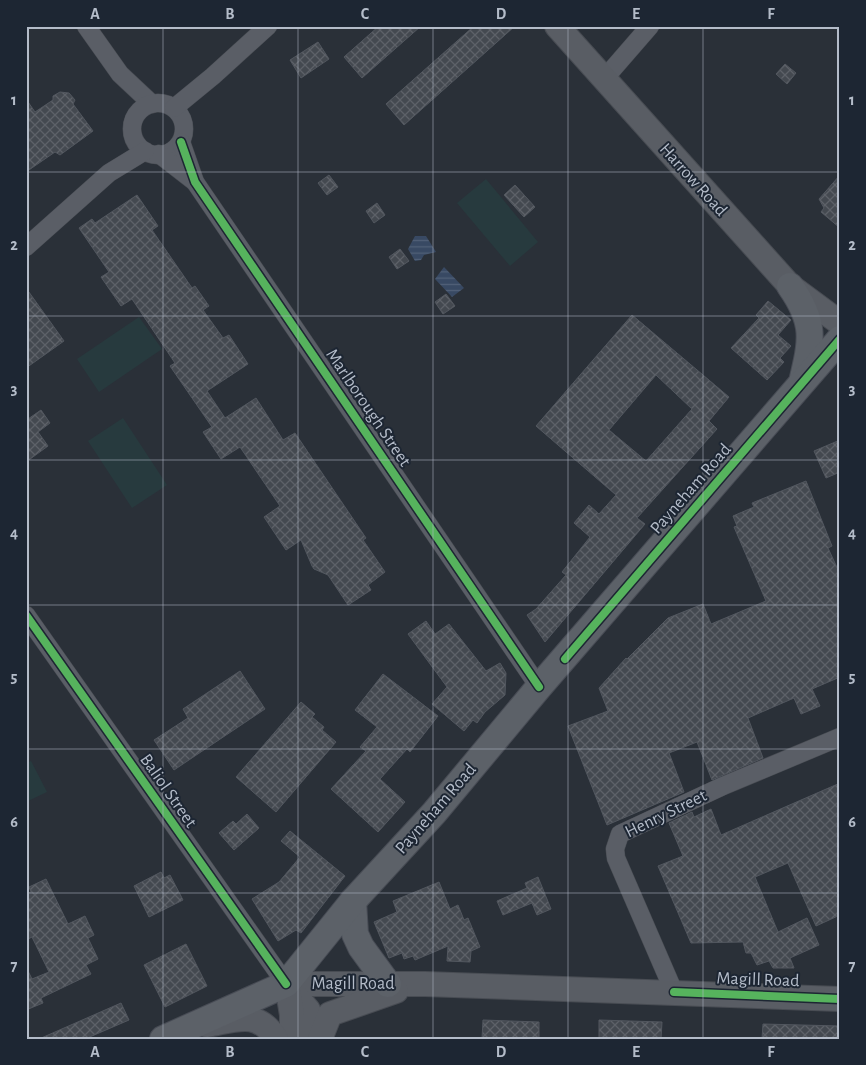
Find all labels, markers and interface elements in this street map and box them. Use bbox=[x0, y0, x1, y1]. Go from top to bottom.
text: A bbox=[90, 6, 100, 22]
text: B bbox=[225, 6, 235, 22]
text: C bbox=[361, 6, 370, 22]
text: D bbox=[496, 6, 507, 22]
text: E bbox=[632, 6, 640, 22]
text: F bbox=[767, 6, 775, 22]
text: 1 bbox=[11, 92, 17, 108]
text: 1 bbox=[849, 92, 855, 108]
street label: Harrow Road bbox=[656, 140, 730, 220]
text: 2 bbox=[10, 237, 18, 253]
text: 2 bbox=[848, 237, 856, 253]
street label: Marlborough Street bbox=[322, 346, 414, 470]
text: 3 bbox=[11, 381, 18, 397]
text: 3 bbox=[849, 381, 856, 397]
street label: Payneham Road bbox=[647, 440, 735, 538]
text: 4 bbox=[10, 525, 18, 541]
text: 4 bbox=[848, 525, 856, 541]
text: 5 bbox=[11, 669, 18, 685]
text: 5 bbox=[849, 669, 856, 685]
street label: Baliol Street bbox=[136, 751, 200, 831]
street label: Payneham Road bbox=[392, 760, 480, 858]
street label: Henry Street bbox=[622, 786, 710, 841]
text: 6 bbox=[10, 814, 18, 830]
text: 6 bbox=[848, 814, 856, 830]
text: 7 bbox=[11, 958, 18, 974]
text: 7 bbox=[849, 958, 856, 974]
street label: Magill Road bbox=[716, 970, 800, 990]
street label: Magill Road bbox=[311, 975, 395, 993]
text: A bbox=[90, 1044, 100, 1060]
text: B bbox=[225, 1044, 235, 1060]
text: C bbox=[361, 1044, 370, 1060]
text: D bbox=[496, 1044, 507, 1060]
text: E bbox=[632, 1044, 640, 1060]
text: F bbox=[767, 1044, 775, 1060]

